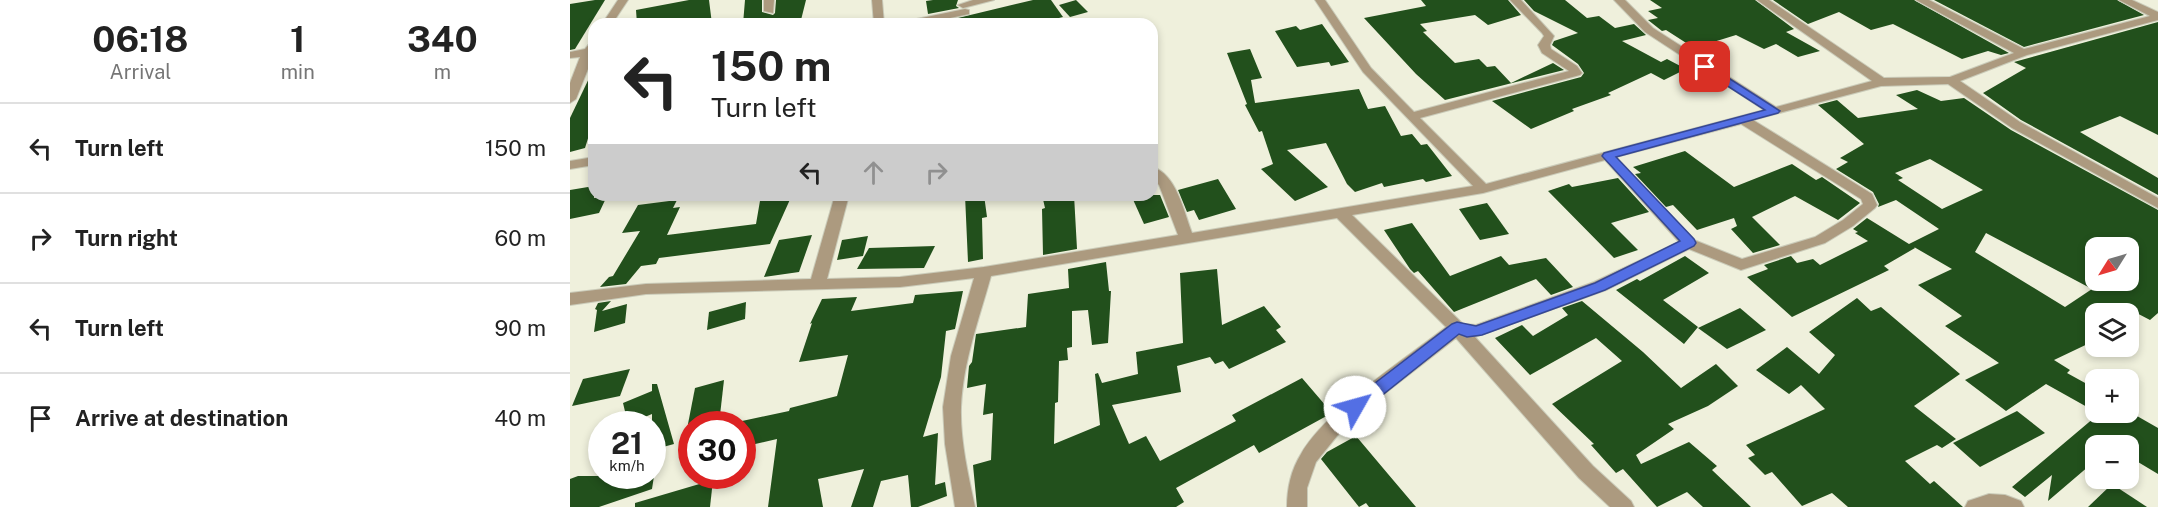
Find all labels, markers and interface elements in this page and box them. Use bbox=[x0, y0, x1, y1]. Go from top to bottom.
text: 06:18 bbox=[92, 18, 188, 60]
text: 1 bbox=[290, 18, 305, 60]
text: 340 bbox=[407, 18, 478, 60]
text: 150 m bbox=[711, 41, 831, 90]
pin bbox=[1679, 41, 1730, 92]
icon: left bbox=[612, 42, 690, 120]
icon: arrive bbox=[1688, 50, 1721, 83]
text: Arrival bbox=[110, 60, 171, 84]
text: min bbox=[281, 60, 315, 84]
text: m bbox=[434, 60, 451, 84]
text: Turn left bbox=[711, 91, 817, 123]
icon: left bbox=[24, 132, 57, 165]
text: Turn left bbox=[75, 135, 164, 161]
text: 150 m bbox=[485, 135, 546, 161]
icon: left bbox=[794, 156, 827, 189]
icon: ahead bbox=[857, 156, 890, 189]
icon: right bbox=[920, 156, 953, 189]
icon: right bbox=[24, 222, 57, 255]
text: Turn right bbox=[75, 225, 178, 251]
text: 60 m bbox=[495, 225, 546, 251]
north arrow bbox=[2085, 237, 2139, 291]
map controls bbox=[2085, 237, 2139, 489]
button: layers bbox=[2085, 303, 2139, 357]
icon: left bbox=[24, 312, 57, 345]
text: Turn left bbox=[75, 315, 164, 341]
text: 90 m bbox=[495, 315, 546, 341]
button: + bbox=[2085, 369, 2139, 423]
position arrow bbox=[1323, 375, 1387, 439]
icon: arrive bbox=[24, 402, 57, 435]
text: Arrive at destination bbox=[75, 405, 288, 431]
text: 40 m bbox=[494, 405, 546, 431]
speed limit sign: 30 bbox=[678, 411, 756, 489]
text: 21 bbox=[611, 425, 643, 461]
button: − bbox=[2085, 435, 2139, 489]
text: km/h bbox=[609, 457, 645, 474]

